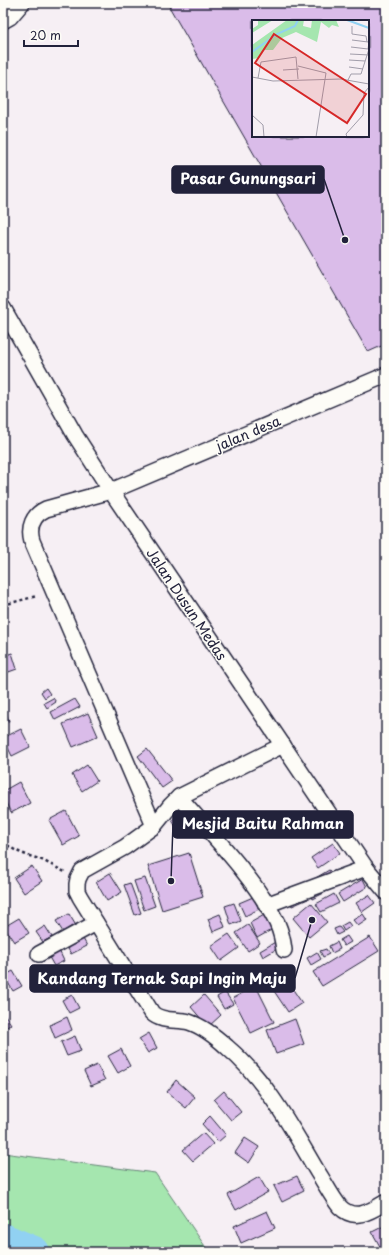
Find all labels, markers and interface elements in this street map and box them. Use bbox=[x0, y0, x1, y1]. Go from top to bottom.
inset map bbox=[252, 20, 369, 137]
scale bar bbox=[24, 22, 78, 48]
text: 20 m bbox=[30, 26, 61, 44]
callout: Pasar Gunungsari bbox=[172, 166, 324, 193]
text: Pasar Gunungsari bbox=[180, 166, 316, 189]
street label: jalan desa bbox=[210, 410, 284, 457]
street label: Jalan Dusun Medas bbox=[142, 544, 232, 664]
callout: Mesjid Baitu Rahman bbox=[173, 811, 353, 838]
text: Mesjid Baitu Rahman bbox=[182, 811, 344, 834]
callout: Kandang Ternak Sapi Ingin Maju bbox=[30, 965, 295, 992]
text: Kandang Ternak Sapi Ingin Maju bbox=[37, 966, 287, 989]

